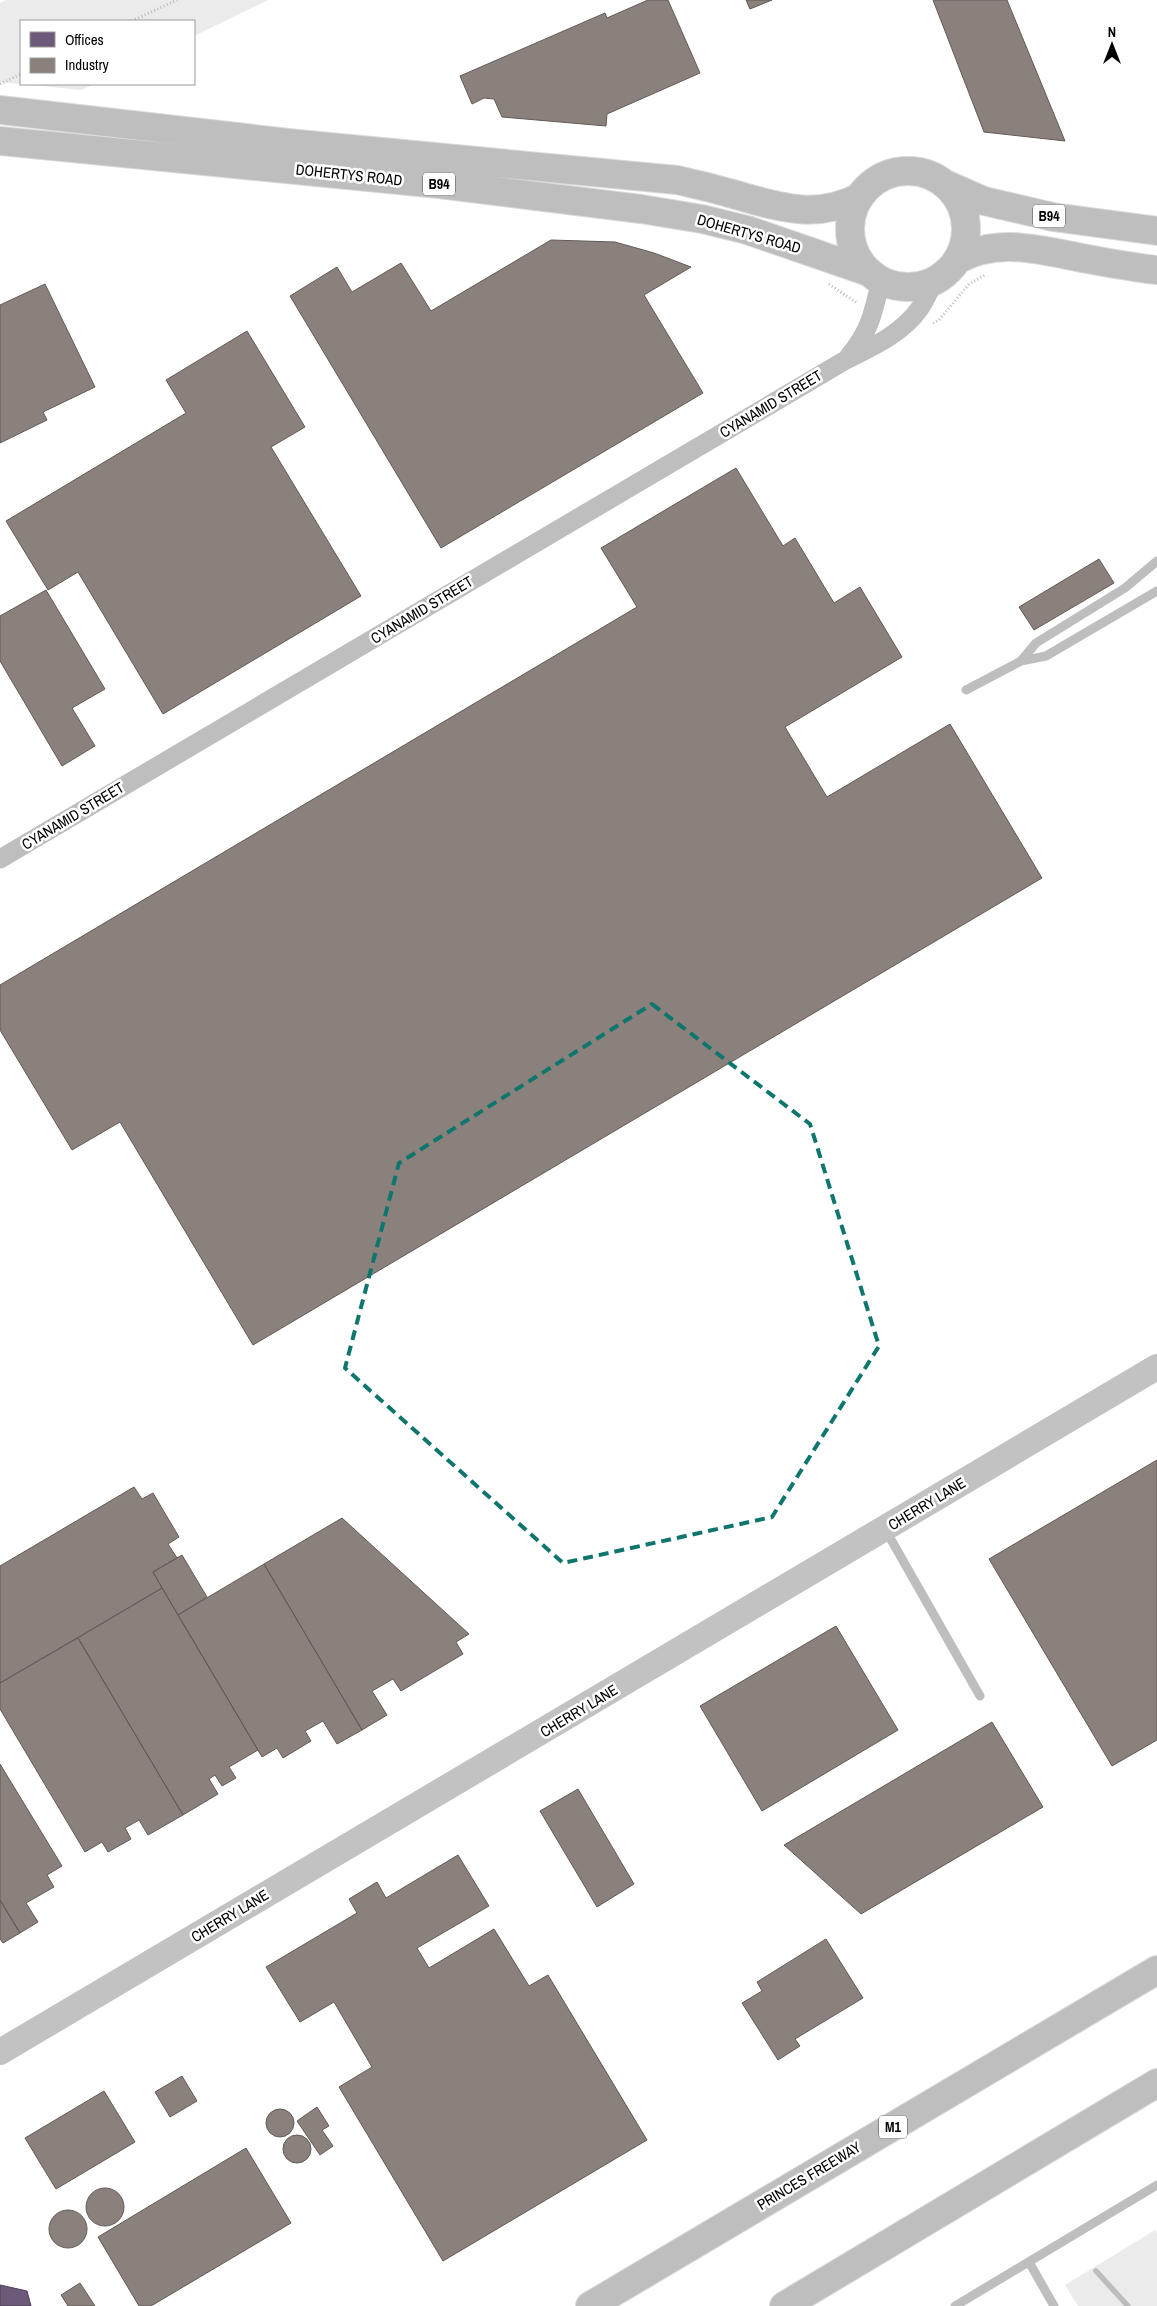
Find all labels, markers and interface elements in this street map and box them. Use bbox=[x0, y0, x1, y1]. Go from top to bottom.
legend bbox=[20, 20, 195, 85]
north arrow bbox=[1087, 20, 1137, 70]
text: N bbox=[1108, 23, 1116, 41]
text: Offices bbox=[65, 29, 104, 50]
text: Industry bbox=[65, 54, 110, 75]
street label: DOHERTYS ROAD bbox=[295, 158, 404, 191]
road number: B94 bbox=[423, 172, 455, 195]
road number: B94 bbox=[1033, 205, 1065, 228]
street label: DOHERTYS ROAD bbox=[695, 209, 804, 258]
street label: CYANAMID STREET bbox=[716, 364, 826, 442]
street label: CYANAMID STREET bbox=[367, 570, 477, 648]
street label: CYANAMID STREET bbox=[18, 776, 128, 854]
street label: CHERRY LANE bbox=[884, 1472, 969, 1535]
street label: CHERRY LANE bbox=[536, 1679, 621, 1742]
street label: CHERRY LANE bbox=[187, 1884, 272, 1947]
road number: M1 bbox=[879, 2116, 907, 2138]
street label: PRINCES FREEWAY bbox=[753, 2136, 865, 2215]

